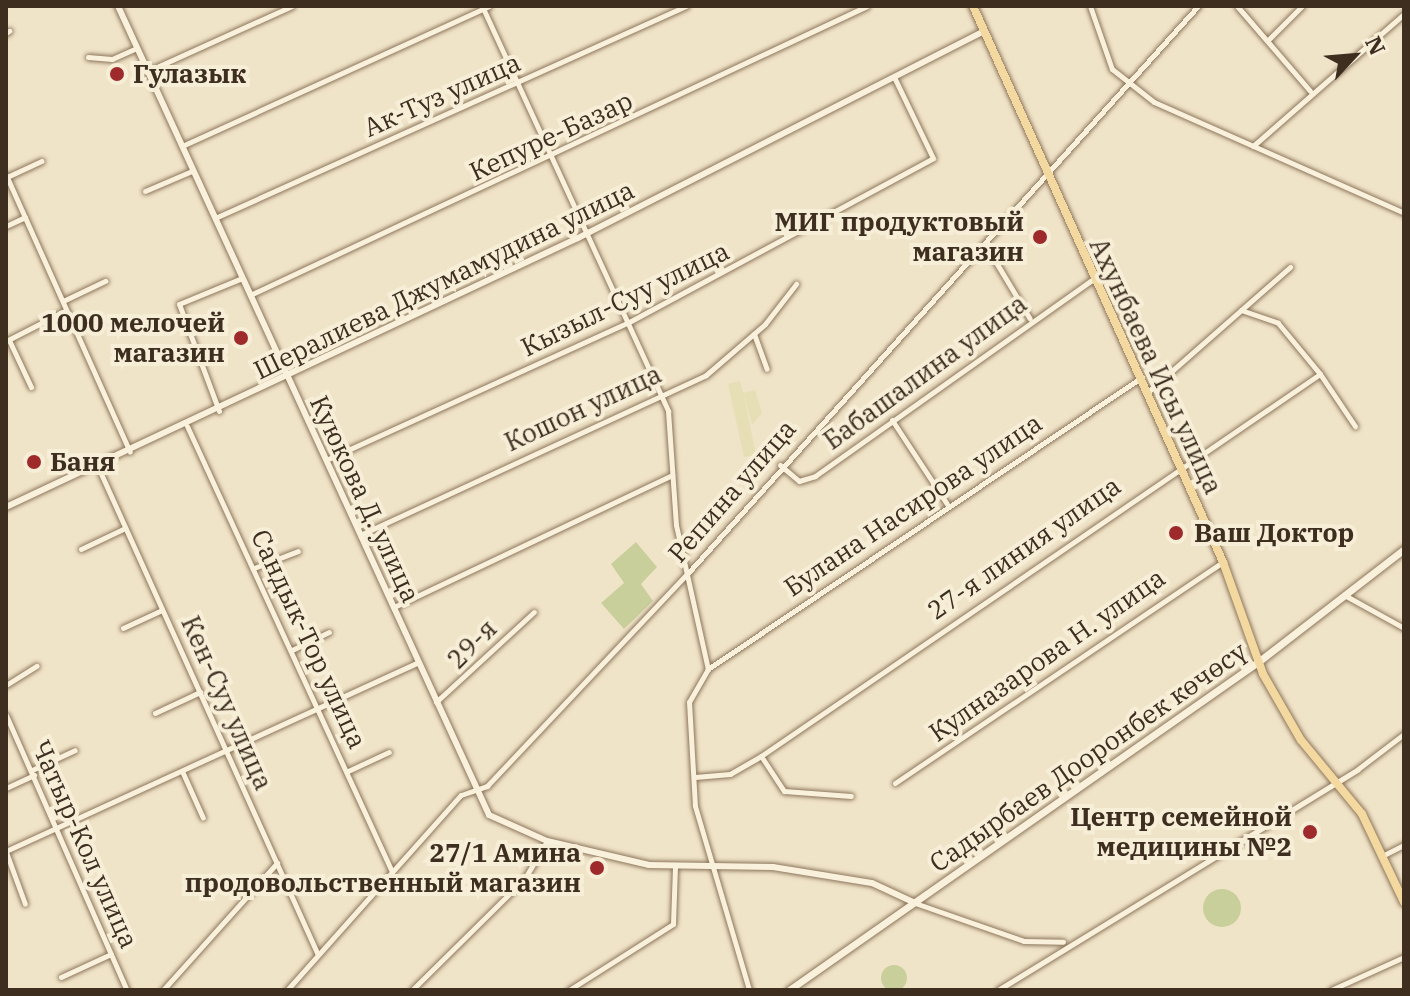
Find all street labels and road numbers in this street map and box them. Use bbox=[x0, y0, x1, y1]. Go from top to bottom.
street label: Ак-Туз улица bbox=[359, 47, 525, 143]
street label: Кепуре-Базар bbox=[465, 85, 637, 187]
street label: Шералиева Джумамудина улица bbox=[249, 174, 639, 386]
street label: Ахунбаева Исы улица bbox=[1083, 233, 1229, 499]
street label: Кызыл-Суу улица bbox=[516, 235, 734, 363]
street label: Бабашалина улица bbox=[817, 288, 1033, 456]
street label: Кошон улица bbox=[500, 358, 666, 458]
street label: Куюкова Д. улица bbox=[303, 391, 427, 607]
street label: Булана Насирова улица bbox=[778, 407, 1048, 603]
street label: Репина улица bbox=[662, 413, 802, 569]
street label: 27-я линия улица bbox=[922, 470, 1126, 626]
street label: Сандык-Тор улица bbox=[245, 525, 373, 753]
street label: Кулназарова Н. улица bbox=[923, 562, 1171, 748]
street label: Кен-Суу улица bbox=[175, 611, 279, 795]
street label: 29-я bbox=[441, 613, 503, 675]
street label: Садырбаев Дооронбек көчөсү bbox=[924, 635, 1252, 879]
street label: Чатыр-Кол улица bbox=[25, 735, 145, 953]

